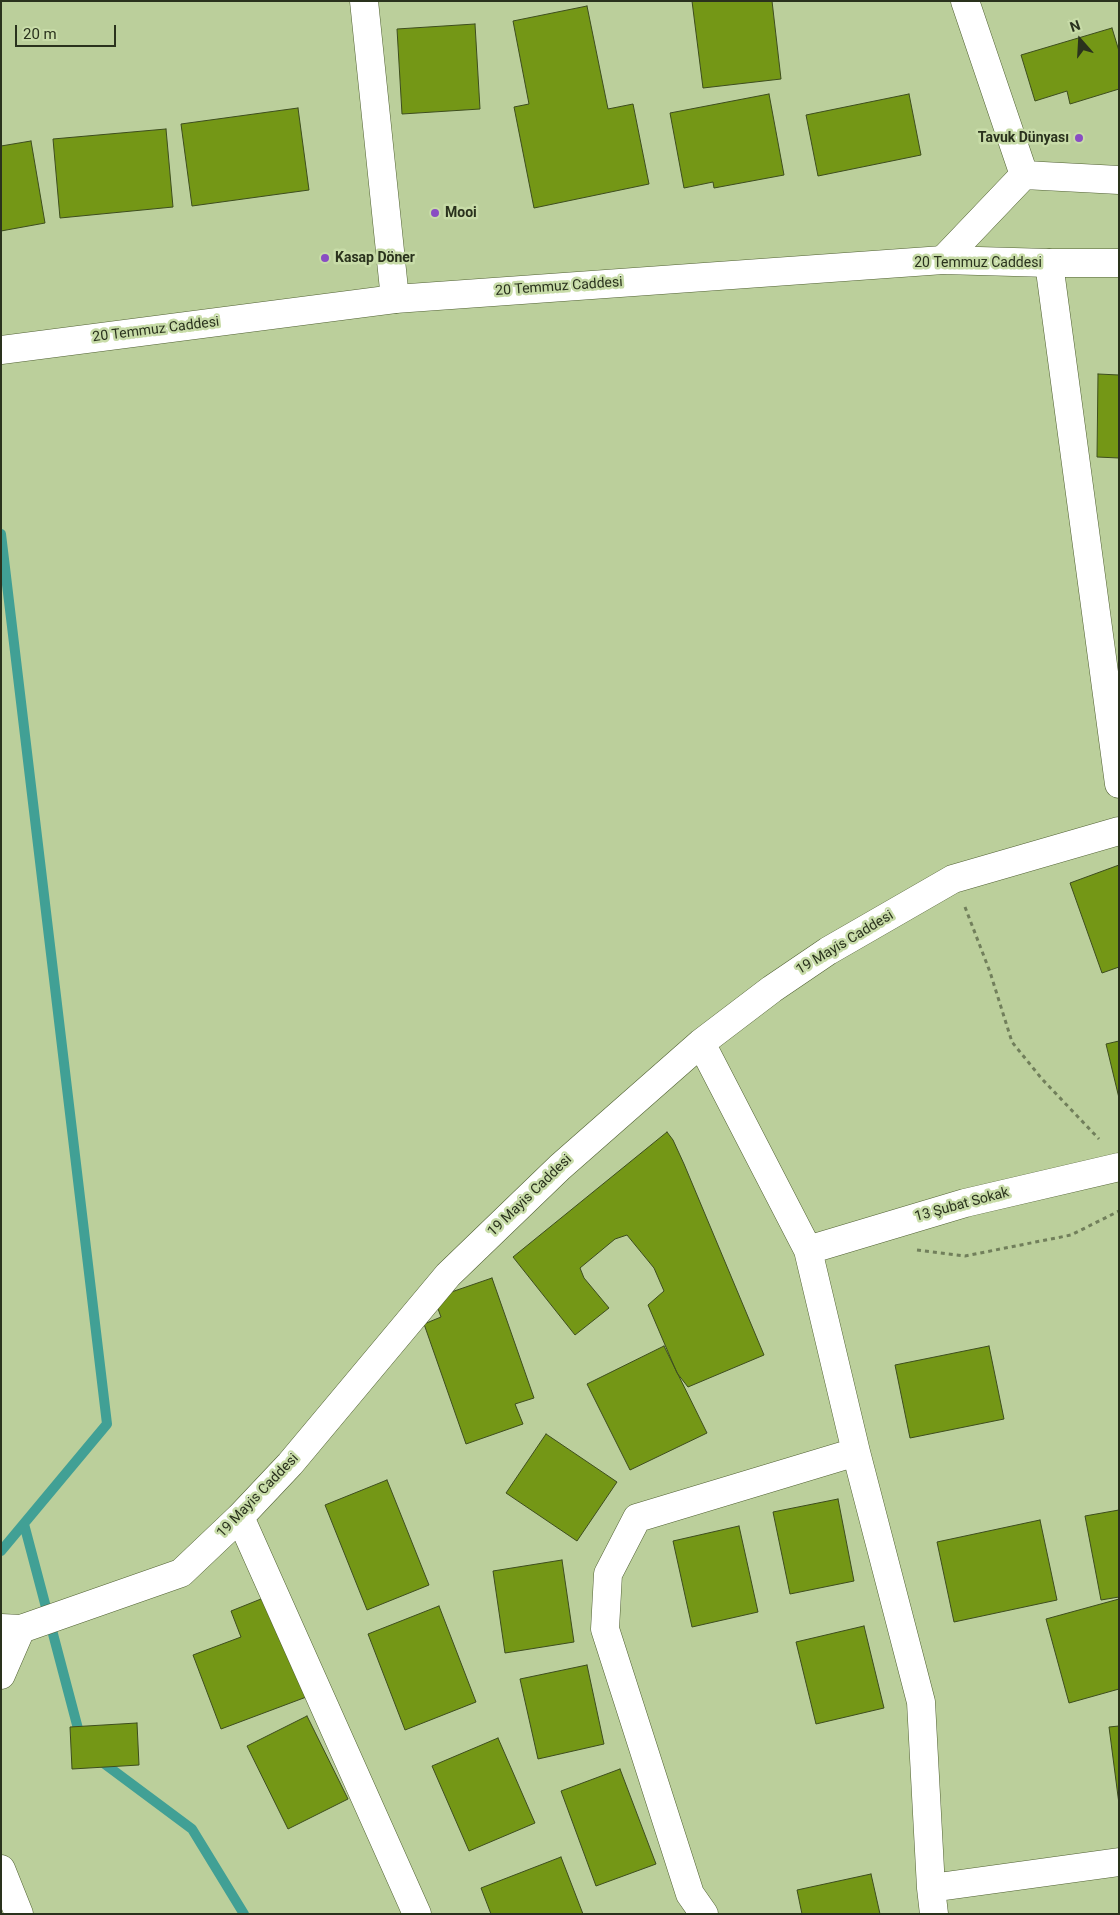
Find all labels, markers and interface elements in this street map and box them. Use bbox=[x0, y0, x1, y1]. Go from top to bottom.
scale bar bbox=[18, 15, 119, 47]
north arrow bbox=[1055, 15, 1105, 65]
text: N bbox=[1068, 17, 1082, 35]
text: 20 m bbox=[23, 25, 57, 43]
place label: Tavuk Dünyası bbox=[978, 130, 1069, 146]
marker: Tavuk Dünyası bbox=[1073, 132, 1085, 144]
place label: Mooi bbox=[445, 205, 477, 221]
marker: Mooi bbox=[429, 207, 441, 219]
place label: Kasap Döner bbox=[335, 250, 415, 266]
marker: Kasap Döner bbox=[319, 252, 331, 264]
street label: 20 Temmuz Caddesi bbox=[914, 255, 1042, 271]
street label: 20 Temmuz Caddesi bbox=[495, 274, 623, 300]
street label: 20 Temmuz Caddesi bbox=[92, 314, 220, 346]
street label: 19 Mayis Caddesi bbox=[793, 907, 897, 979]
street label: 19 Mayis Caddesi bbox=[485, 1152, 575, 1240]
street label: 13 Şubat Sokak bbox=[913, 1184, 1011, 1226]
street label: 19 Mayis Caddesi bbox=[214, 1451, 302, 1541]

